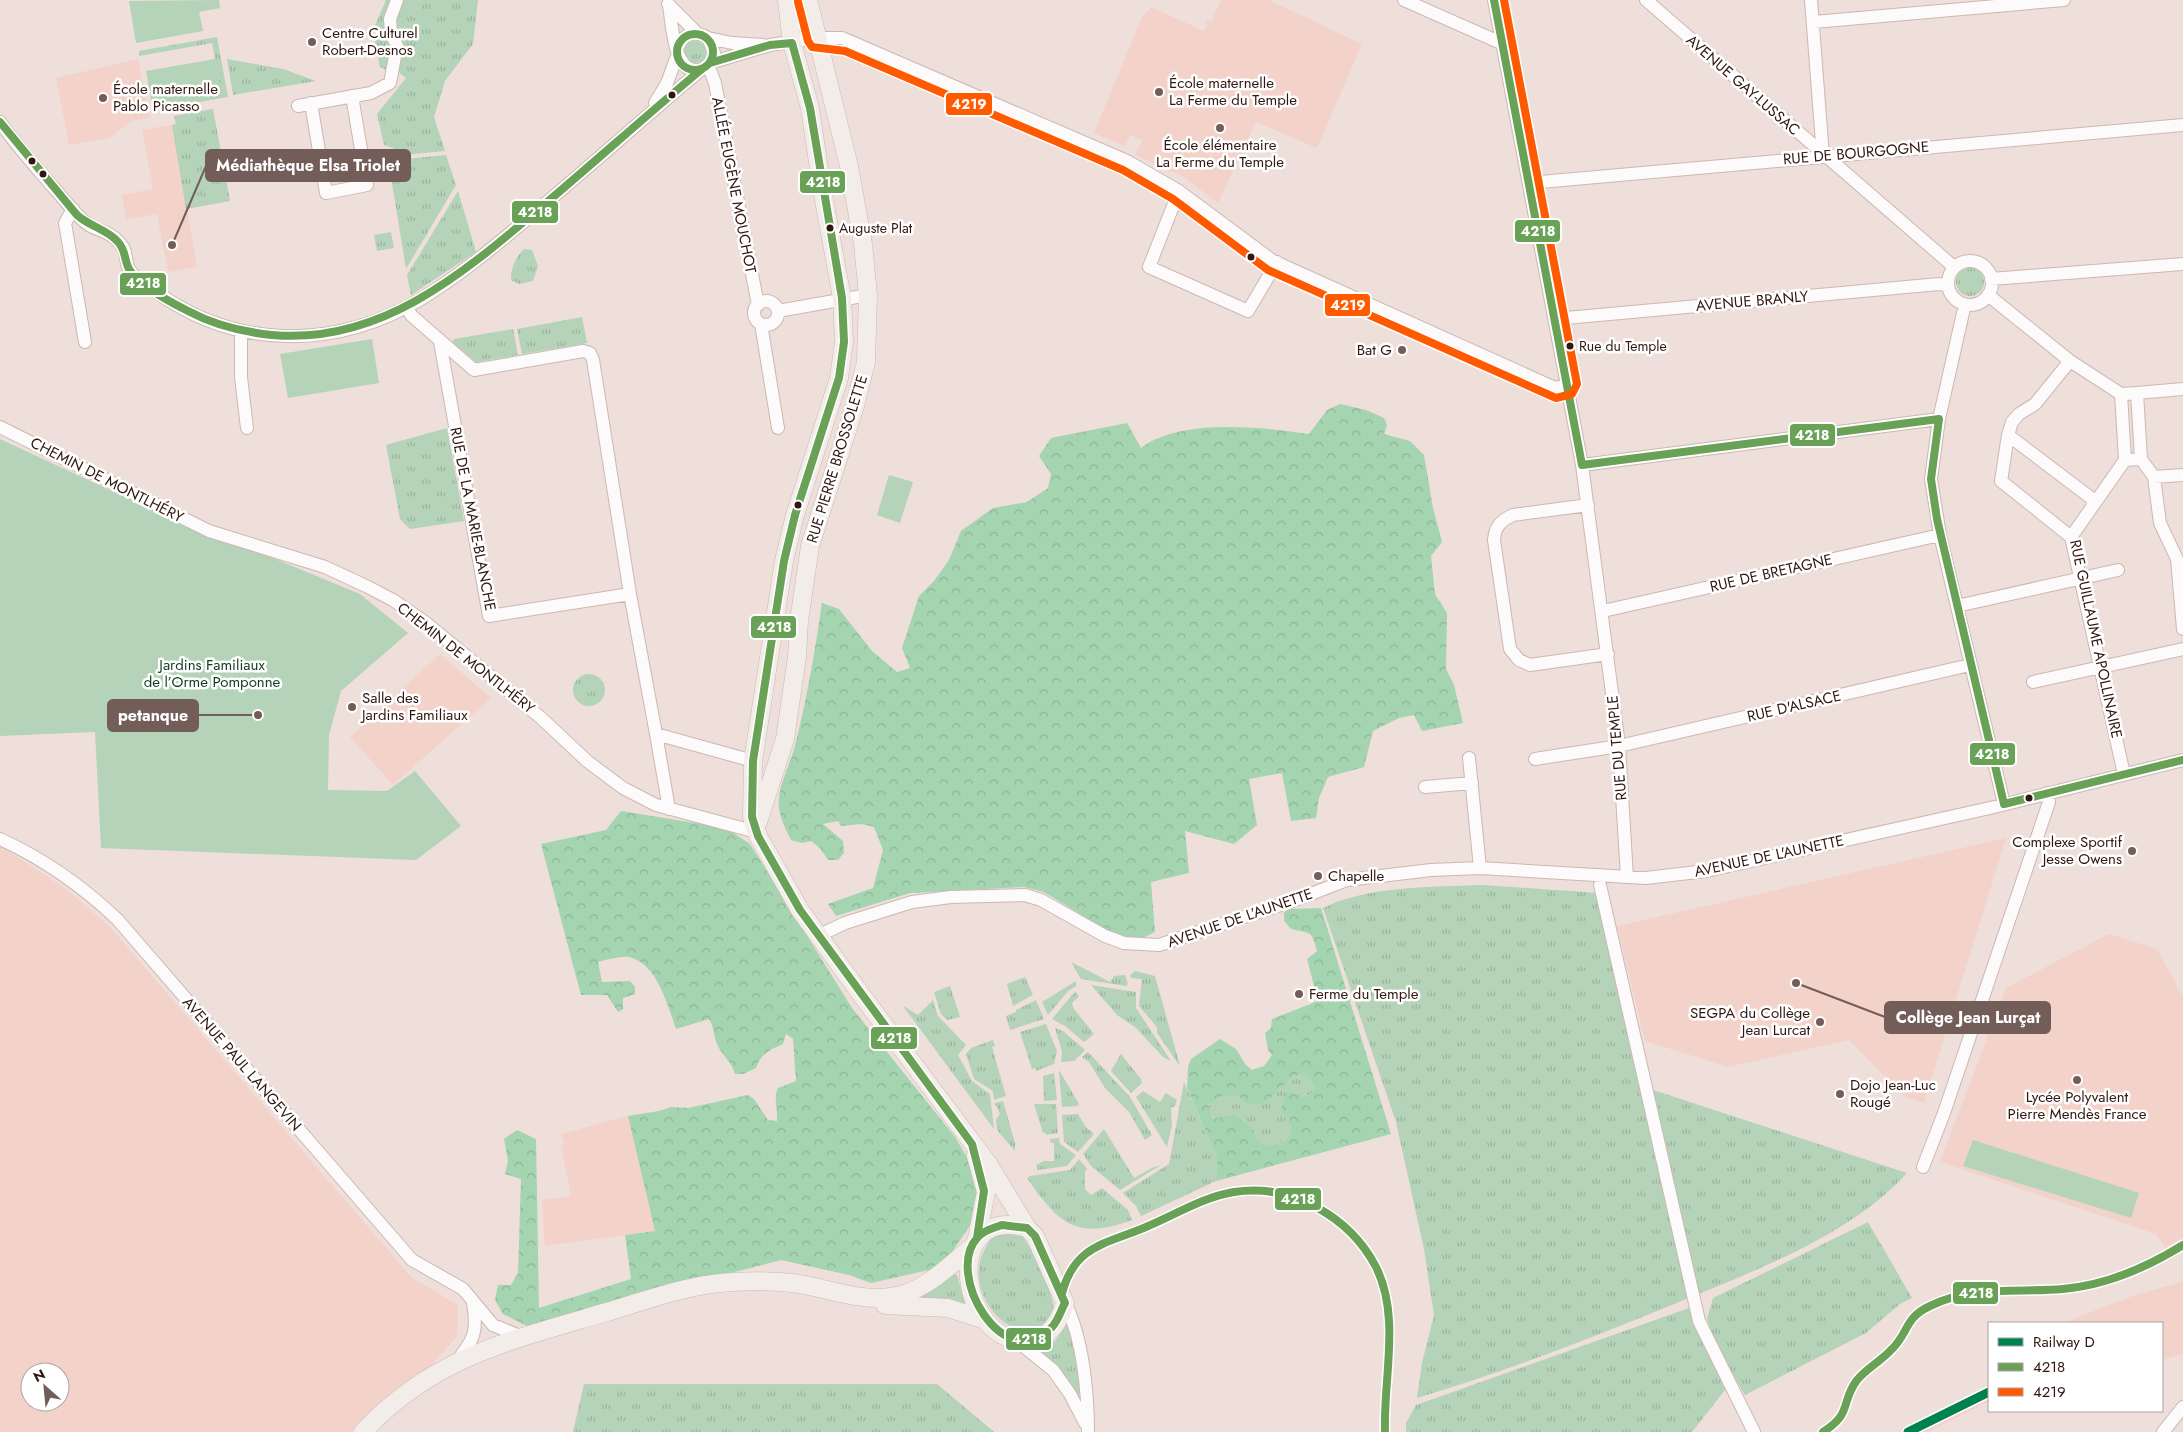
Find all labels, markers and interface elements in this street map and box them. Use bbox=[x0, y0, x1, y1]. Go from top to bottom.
place label: Centre Culturel Robert-Desnos bbox=[322, 22, 418, 61]
street label: AVENUE GAY-LUSSAC bbox=[1681, 29, 1805, 141]
marker: Centre Culturel Robert-Desnos bbox=[306, 36, 318, 48]
place label: École maternelle La Ferme du Temple bbox=[1169, 72, 1297, 111]
place label: École maternelle Pablo Picasso bbox=[113, 78, 218, 117]
marker: École maternelle La Ferme du Temple bbox=[1153, 86, 1165, 98]
unlabelled marker bbox=[667, 90, 677, 100]
marker: École maternelle Pablo Picasso bbox=[97, 92, 109, 104]
line badge: 4219 bbox=[945, 92, 993, 116]
text: 4219 bbox=[951, 94, 987, 114]
street label: ALLÉE EUGÈNE MOUCHOT bbox=[706, 95, 762, 275]
marker: École élémentaire La Ferme du Temple bbox=[1214, 122, 1226, 134]
place label: École élémentaire La Ferme du Temple bbox=[1156, 134, 1284, 173]
street label: RUE DE BOURGOGNE bbox=[1782, 136, 1930, 170]
callout: Médiathèque Elsa Triolet bbox=[206, 150, 410, 181]
text: Médiathèque Elsa Triolet bbox=[216, 154, 401, 177]
unlabelled marker bbox=[27, 156, 37, 166]
unlabelled marker bbox=[38, 169, 48, 179]
line badge: 4218 bbox=[799, 170, 846, 194]
text: 4218 bbox=[806, 172, 841, 192]
line badge: 4218 bbox=[511, 200, 559, 224]
text: 4218 bbox=[518, 202, 553, 222]
place label: Auguste Plat bbox=[839, 218, 913, 238]
line badge: 4218 bbox=[1514, 219, 1561, 243]
text: 4218 bbox=[1521, 221, 1556, 241]
marker: Auguste Plat bbox=[825, 223, 835, 233]
unlabelled marker bbox=[1246, 252, 1256, 262]
line badge: 4218 bbox=[119, 272, 167, 296]
text: 4218 bbox=[126, 273, 161, 293]
street label: AVENUE BRANLY bbox=[1695, 285, 1810, 317]
line badge: 4219 bbox=[1324, 293, 1371, 317]
text: 4219 bbox=[1330, 295, 1366, 315]
place label: Rue du Temple bbox=[1579, 336, 1667, 356]
place label: Bat G bbox=[1357, 339, 1392, 361]
marker: Rue du Temple bbox=[1565, 341, 1575, 351]
marker: Bat G bbox=[1396, 344, 1408, 356]
street label: RUE PIERRE BROSSOLETTE bbox=[801, 372, 873, 546]
line badge: 4218 bbox=[1789, 423, 1836, 447]
street label: RUE DE LA MARIE-BLANCHE bbox=[444, 425, 502, 613]
text: 4218 bbox=[1795, 425, 1830, 445]
street label: CHEMIN DE MONTLHÉRY bbox=[27, 432, 188, 528]
unlabelled marker bbox=[793, 500, 803, 510]
street label: RUE GUILLAUME APOLLINAIRE bbox=[2064, 538, 2128, 740]
street label: RUE DE BRETAGNE bbox=[1708, 548, 1834, 598]
street label: CHEMIN DE MONTLHÉRY bbox=[393, 597, 540, 719]
line badge: 4218 bbox=[750, 615, 797, 639]
text: 4218 bbox=[757, 617, 792, 637]
park label: Jardins Familiaux de l’Orme Pomponne bbox=[144, 654, 281, 693]
street label: RUE D'ALSACE bbox=[1745, 685, 1843, 727]
place label: Salle des Jardins Familiaux bbox=[360, 687, 468, 726]
street label: RUE DU TEMPLE bbox=[1601, 695, 1633, 801]
callout: petanque bbox=[108, 700, 198, 731]
marker: Salle des Jardins Familiaux bbox=[346, 701, 358, 713]
text: petanque bbox=[118, 704, 188, 727]
line badge: 4218 bbox=[1969, 742, 2016, 766]
text: 4218 bbox=[1975, 744, 2010, 764]
unlabelled marker bbox=[2024, 793, 2034, 803]
street label: AVENUE DE L'AUNETTE bbox=[1692, 829, 1846, 883]
place label: Complexe Sportif Jesse Owens bbox=[2012, 831, 2123, 870]
marker: Complexe Sportif Jesse Owens bbox=[2126, 845, 2138, 857]
place label: Chapelle bbox=[1328, 865, 1385, 887]
marker: Chapelle bbox=[1312, 870, 1324, 882]
street label: AVENUE DE L’AUNETTE bbox=[1164, 883, 1316, 953]
place label: Ferme du Temple bbox=[1309, 983, 1419, 1005]
marker: Ferme du Temple bbox=[1293, 988, 1305, 1000]
street label: AVENUE PAUL LANGEVIN bbox=[177, 992, 307, 1136]
place label: SEGPA du Collège Jean Lurcat bbox=[1690, 1002, 1810, 1041]
callout: Collège Jean Lurçat bbox=[1885, 1002, 2050, 1033]
text: Collège Jean Lurçat bbox=[1896, 1006, 2041, 1029]
marker: SEGPA du Collège Jean Lurcat bbox=[1814, 1016, 1826, 1028]
line badge: 4218 bbox=[870, 1026, 918, 1050]
text: 4218 bbox=[877, 1028, 912, 1048]
place label: Dojo Jean-Luc Rougé bbox=[1850, 1074, 1936, 1113]
marker: Lycée Polyvalent Pierre Mendès France bbox=[2071, 1074, 2083, 1086]
place label: Lycée Polyvalent Pierre Mendès France bbox=[2007, 1086, 2147, 1125]
marker: Dojo Jean-Luc Rougé bbox=[1834, 1088, 1846, 1100]
line badge: 4218 bbox=[1274, 1187, 1322, 1211]
text: 4218 bbox=[1281, 1189, 1316, 1209]
line badge: 4218 bbox=[1952, 1281, 1999, 1305]
text: 4218 bbox=[1959, 1283, 1994, 1303]
legend bbox=[1988, 1322, 2163, 1412]
line badge: 4218 bbox=[1005, 1327, 1052, 1351]
text: 4218 bbox=[1012, 1329, 1047, 1349]
text: Railway D bbox=[2033, 1331, 2095, 1353]
text: 4218 bbox=[2033, 1356, 2065, 1378]
north arrow bbox=[20, 1362, 70, 1412]
text: N bbox=[30, 1364, 49, 1387]
text: 4219 bbox=[2033, 1381, 2066, 1403]

